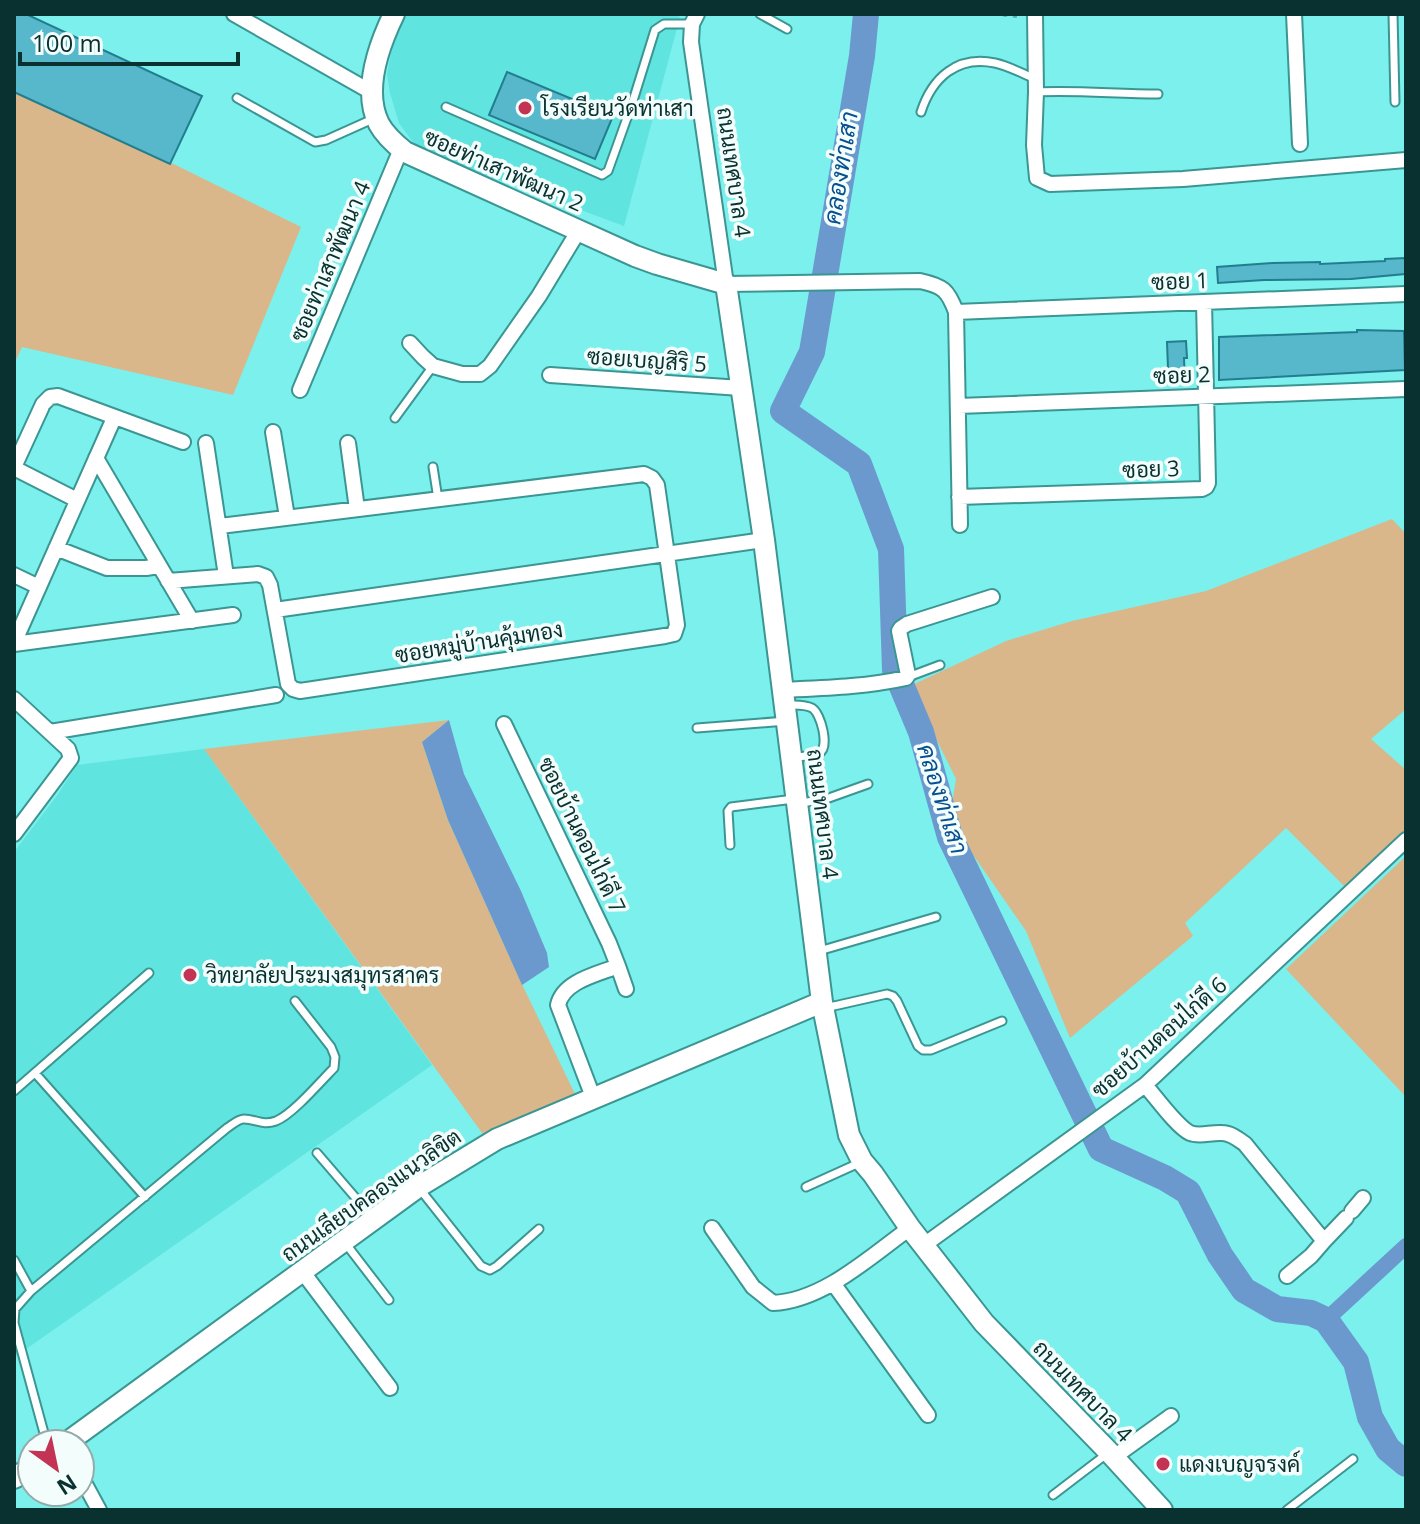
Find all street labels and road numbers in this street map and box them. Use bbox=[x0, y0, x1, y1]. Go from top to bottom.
street label: ถนนเทศบาล 4 bbox=[711, 105, 759, 239]
street label: ซอยท่าเสาพัฒนา 2 bbox=[420, 120, 589, 218]
street label: ซอยท่าเสาพัฒนา 4 bbox=[282, 175, 377, 345]
street label: ซอย 1 bbox=[1151, 264, 1209, 296]
street label: ซอยเบญสิริ 5 bbox=[586, 340, 708, 378]
street label: ซอย 2 bbox=[1153, 358, 1211, 390]
street label: ซอย 3 bbox=[1122, 452, 1180, 484]
street label: ซอยหมู่บ้านคุ้มทอง bbox=[393, 613, 565, 671]
street label: ถนนเทศบาล 4 bbox=[801, 747, 847, 881]
street label: ซอยบ้านดอนไก่ดี 7 bbox=[532, 751, 634, 918]
street label: ซอยบ้านดอนไก่ดี 6 bbox=[1084, 969, 1233, 1103]
street label: ถนนเลียบคลองแนวลิขิต bbox=[274, 1121, 466, 1268]
street label: ถนนเทศบาล 4 bbox=[1027, 1333, 1140, 1448]

